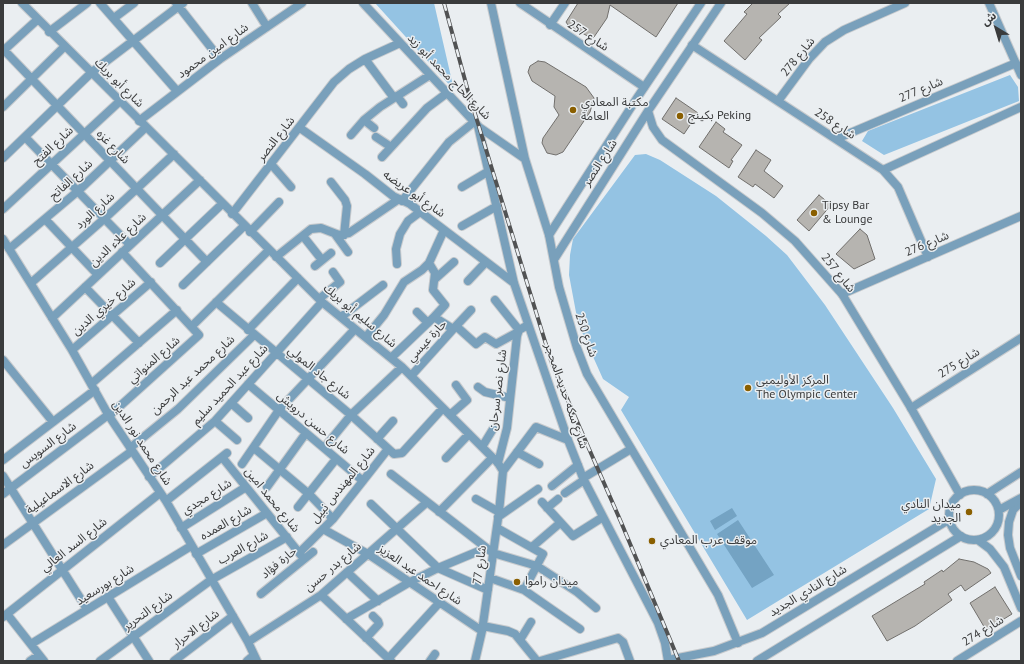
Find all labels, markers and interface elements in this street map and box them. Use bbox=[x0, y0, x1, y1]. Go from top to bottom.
north arrow bbox=[976, 8, 1016, 48]
text: ش bbox=[978, 8, 999, 29]
street label: شارع 257 bbox=[565, 17, 611, 55]
street label: شارع امين محمود bbox=[175, 20, 251, 82]
street label: شارع الحاج محمد أبو زيد bbox=[404, 31, 494, 123]
street label: شارع 278 bbox=[778, 35, 818, 79]
street label: شارع أبو بريك bbox=[91, 55, 147, 111]
street label: شارع 277 bbox=[897, 74, 945, 106]
place label: مكتبة المعادي العامة bbox=[581, 96, 649, 124]
marker: مكتبة المعادي العامة bbox=[568, 105, 578, 115]
street label: شارع 258 bbox=[812, 105, 858, 143]
place label: بكينج Peking bbox=[688, 109, 751, 123]
marker: بكينج Peking bbox=[675, 111, 685, 121]
street label: شارع النصر bbox=[254, 114, 298, 164]
street label: شارع الفتح bbox=[30, 123, 76, 169]
street label: شارع غزه bbox=[93, 127, 133, 167]
street label: شارع النصر bbox=[580, 137, 620, 189]
street label: شارع الفاتح bbox=[46, 157, 96, 203]
street label: شارع أبو عريضه bbox=[380, 167, 448, 221]
street label: شارع الورد bbox=[72, 190, 118, 232]
place label: Tipsy Bar & Lounge bbox=[822, 199, 872, 227]
marker: Tipsy Bar & Lounge bbox=[809, 208, 819, 218]
street label: شارع علاء الدين bbox=[87, 210, 149, 270]
street label: شارع 276 bbox=[903, 228, 951, 260]
street label: شارع 257 bbox=[818, 251, 858, 295]
street label: شارع خيري الدين bbox=[69, 275, 139, 339]
street label: شارع سليم أبو بريك bbox=[320, 281, 400, 351]
street label: شارع 250 bbox=[572, 311, 600, 359]
street label: حارة عيسي bbox=[404, 317, 450, 365]
street label: شارع محمد عبد الرحمن bbox=[148, 332, 238, 418]
street label: شارع المنواتي bbox=[125, 333, 183, 387]
street label: شارع سكه حديد المحجر bbox=[541, 341, 591, 451]
street label: شارع عبد الحميد سليم bbox=[189, 342, 271, 428]
street label: شارع جاد المولي bbox=[285, 343, 353, 403]
street label: شارع 275 bbox=[936, 345, 982, 381]
street label: شارع نصر سرحان bbox=[486, 349, 510, 431]
place label: المركز الأوليمبى The Olympic Center bbox=[756, 374, 857, 402]
marker: المركز الأوليمبى The Olympic Center bbox=[743, 383, 753, 393]
street label: شارع حسن درويش bbox=[274, 389, 352, 457]
street label: شارع محمد نور الدين bbox=[109, 398, 175, 488]
street label: شارع السويس bbox=[17, 419, 79, 471]
street label: شارع المهندس نبيل bbox=[308, 444, 378, 526]
street label: شارع الاسماعيلية bbox=[23, 458, 97, 518]
street label: شارع محمد امين bbox=[241, 465, 303, 535]
street label: شارع مجدي bbox=[179, 476, 235, 518]
place label: ميدان النادي الجديد bbox=[901, 498, 961, 526]
street label: شارع العمده bbox=[198, 503, 254, 543]
marker: ميدان النادي الجديد bbox=[964, 507, 974, 517]
street label: شارع السد العالي bbox=[38, 515, 110, 575]
street label: شارع العرب bbox=[215, 528, 271, 568]
place label: موقف عرب المعادي bbox=[660, 534, 757, 548]
marker: موقف عرب المعادي bbox=[647, 536, 657, 546]
street label: شارع بدر حسن bbox=[302, 539, 364, 595]
street label: شارع احمد عبد العزيز bbox=[375, 542, 465, 608]
street label: حارة فؤاد bbox=[258, 544, 300, 582]
street label: شارع 77 bbox=[470, 544, 490, 586]
street label: شارع بورسعيد bbox=[73, 561, 137, 609]
street label: شارع النادي الجديد bbox=[766, 562, 850, 620]
place label: ميدان راموا bbox=[525, 575, 578, 589]
marker: ميدان راموا bbox=[512, 577, 522, 587]
street label: شارع التحرير bbox=[121, 588, 175, 634]
street label: شارع الاحرار bbox=[170, 607, 222, 651]
street label: شارع 274 bbox=[960, 613, 1006, 649]

